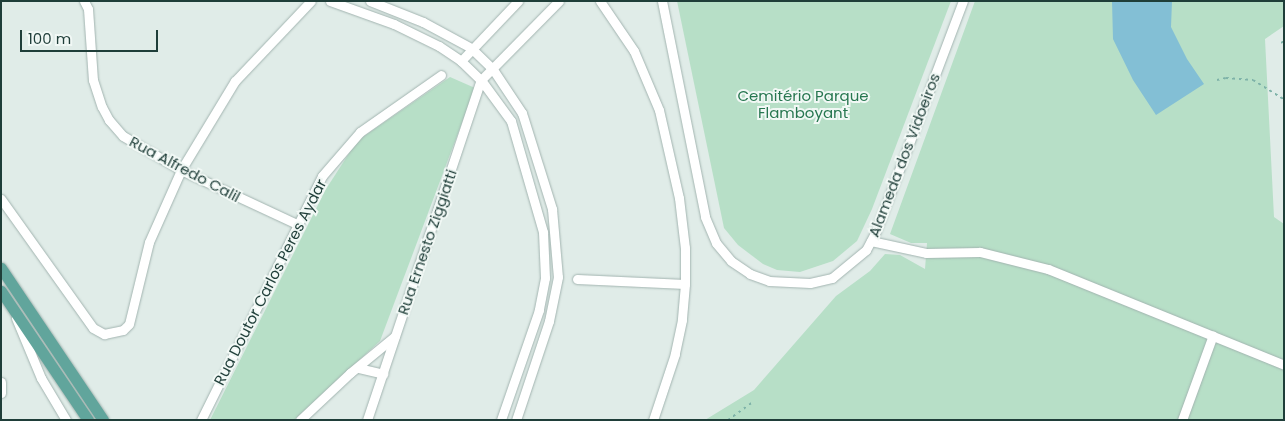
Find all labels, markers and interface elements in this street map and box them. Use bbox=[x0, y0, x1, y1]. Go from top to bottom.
scale bar bbox=[22, 20, 160, 52]
text: 100 m bbox=[28, 28, 71, 49]
street label: Alameda dos Vidoeiros bbox=[864, 70, 944, 240]
park label: Cemitério Parque Flamboyant bbox=[737, 86, 869, 121]
street label: Rua Alfredo Calil bbox=[126, 132, 244, 206]
street label: Rua Ernesto Ziggiatti bbox=[394, 167, 460, 317]
street label: Rua Doutor Carlos Peres Aydar bbox=[210, 176, 330, 388]

